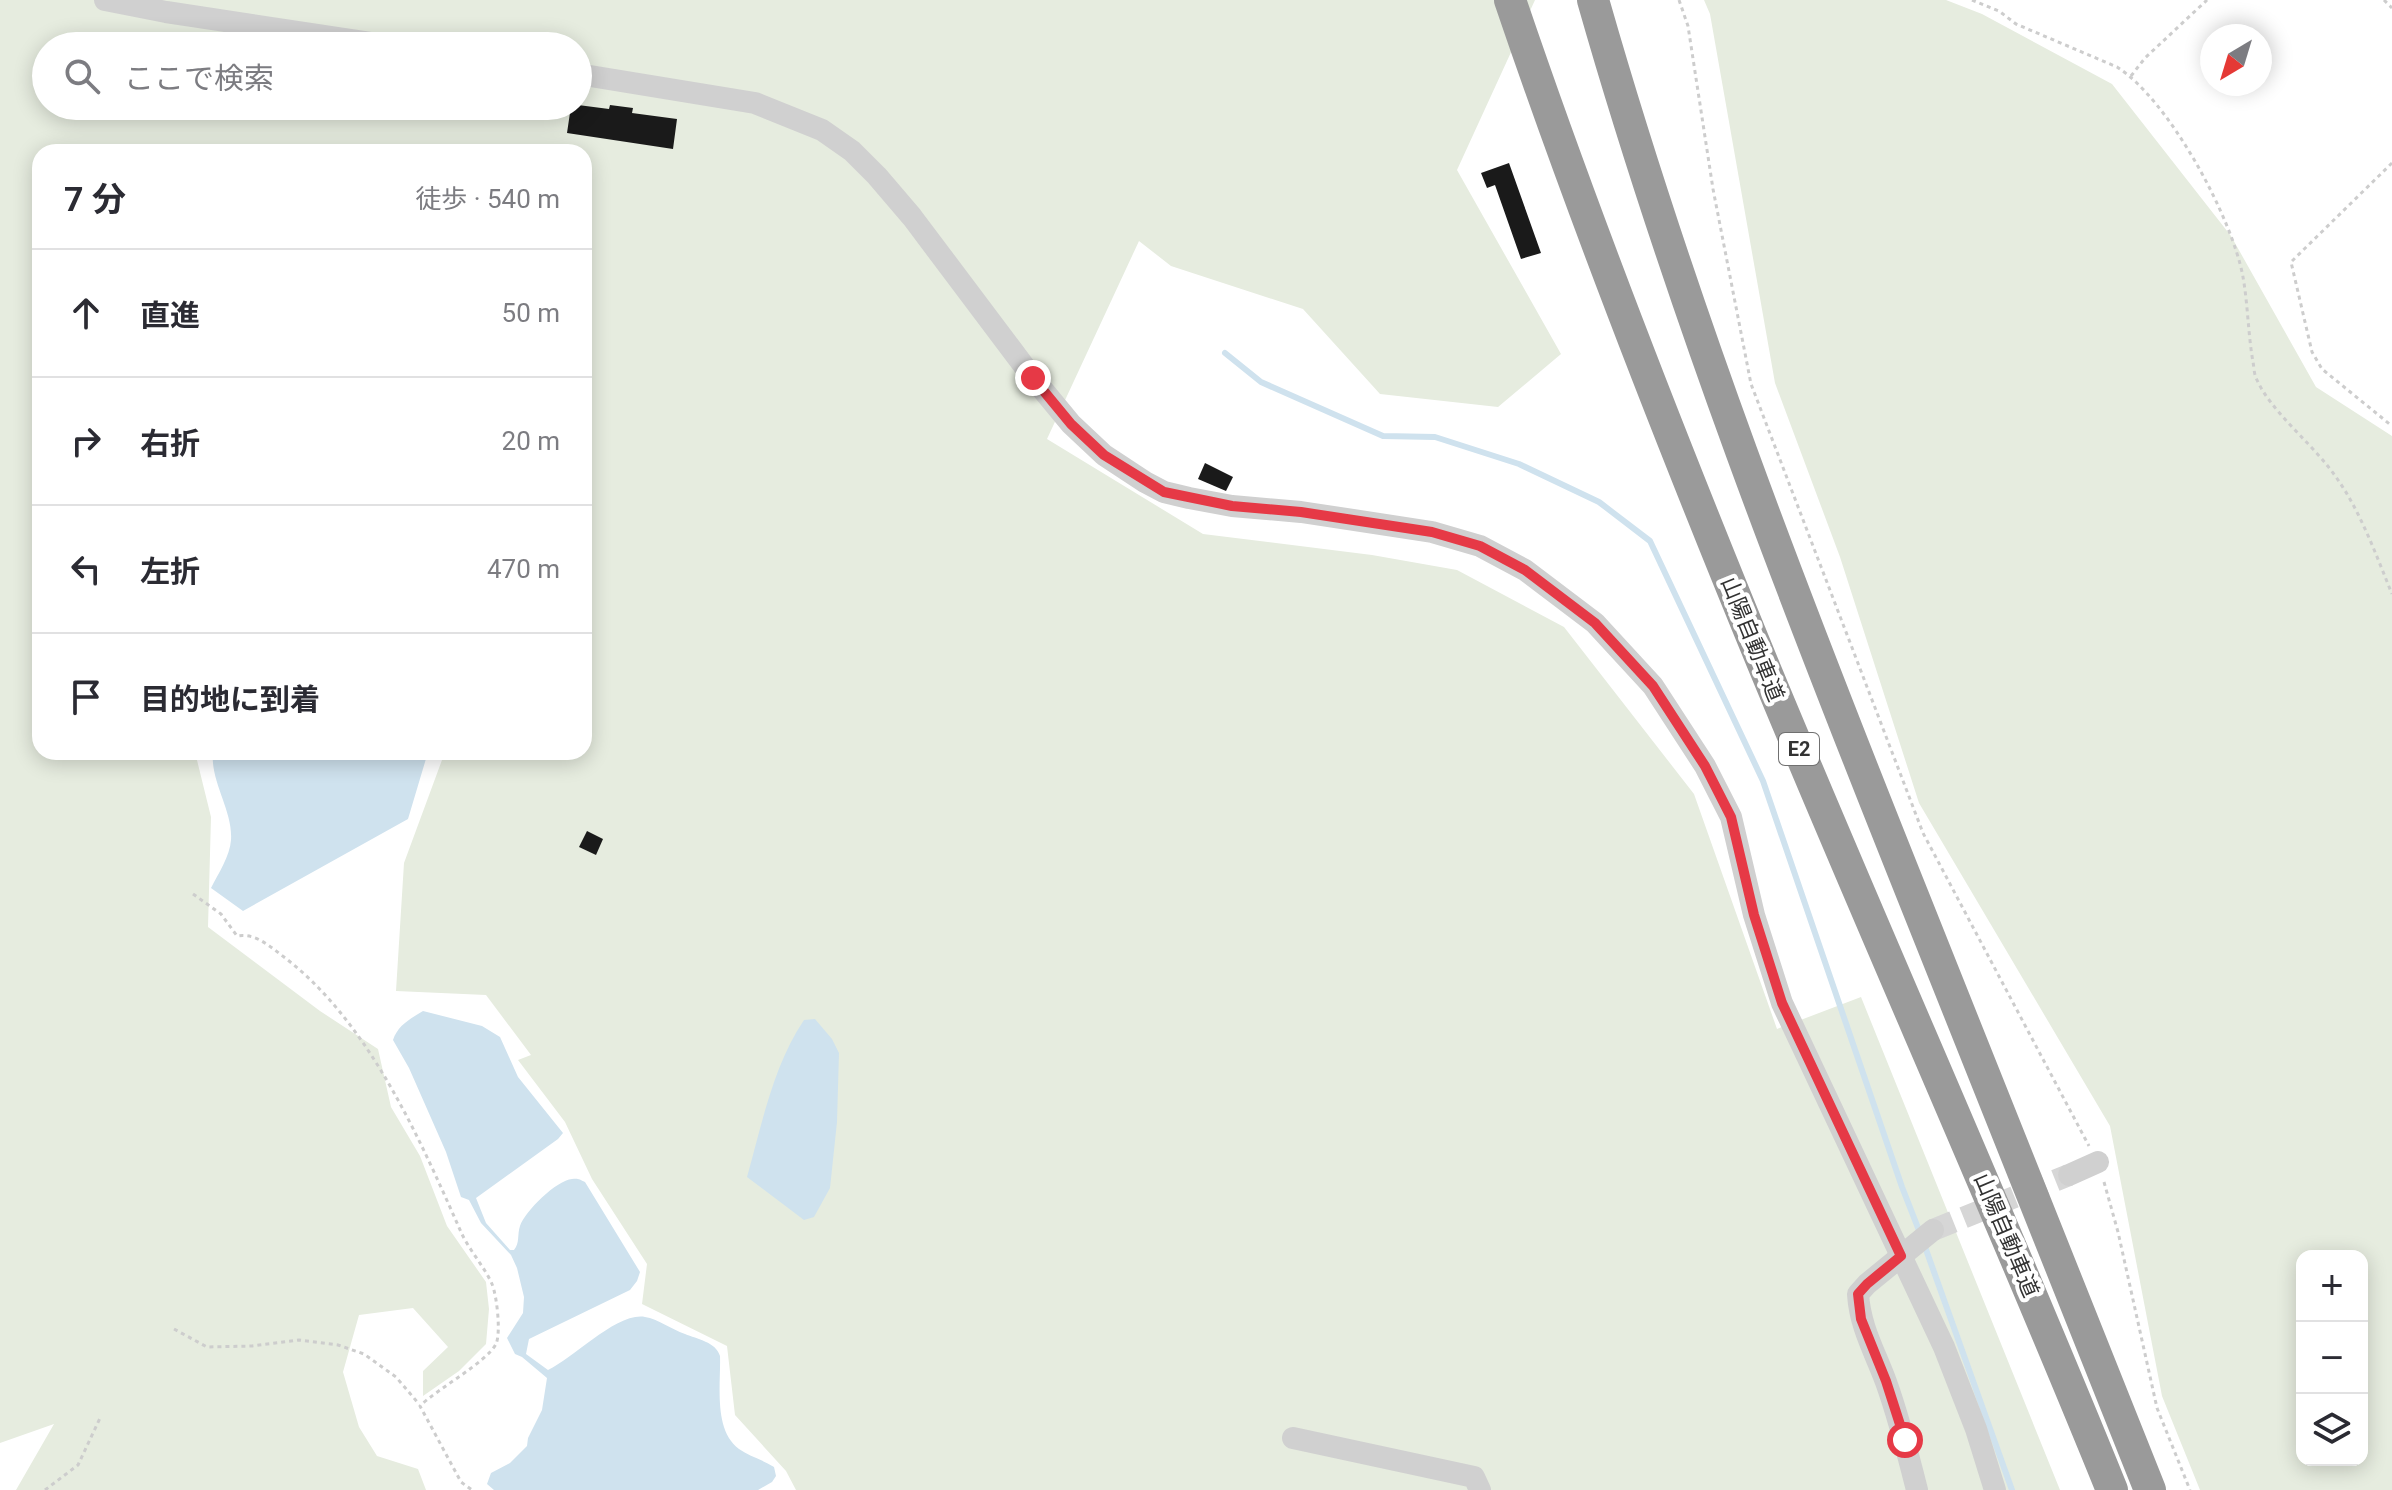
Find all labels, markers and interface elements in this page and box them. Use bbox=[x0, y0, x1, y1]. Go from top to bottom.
north arrow bbox=[2200, 24, 2272, 96]
search box bbox=[32, 32, 592, 120]
icon: search bbox=[60, 54, 104, 98]
text: ここで検索 bbox=[124, 61, 274, 96]
text: 7 分 bbox=[64, 179, 126, 219]
text: 徒歩 · 540 m bbox=[415, 184, 560, 214]
icon: ahead bbox=[64, 291, 108, 335]
text: 直進 bbox=[140, 298, 200, 333]
text: 50 m bbox=[502, 298, 560, 328]
route end bbox=[1015, 360, 1051, 396]
icon: right bbox=[64, 419, 108, 463]
text: 右折 bbox=[140, 426, 200, 461]
text: 20 m bbox=[502, 426, 560, 456]
icon: left bbox=[64, 547, 108, 591]
text: 左折 bbox=[140, 554, 200, 589]
text: 470 m bbox=[487, 554, 560, 584]
street label: 山陽自動車道 bbox=[1716, 573, 1789, 705]
icon: arrive bbox=[64, 675, 108, 719]
text: 目的地に到着 bbox=[140, 682, 320, 717]
road number: E2 bbox=[1779, 733, 1819, 765]
street label: 山陽自動車道 bbox=[1969, 1170, 2044, 1301]
map controls bbox=[2296, 1250, 2368, 1466]
button: + bbox=[2296, 1250, 2368, 1322]
button: − bbox=[2296, 1322, 2368, 1394]
button: layers bbox=[2296, 1394, 2368, 1466]
route start bbox=[1887, 1422, 1923, 1458]

